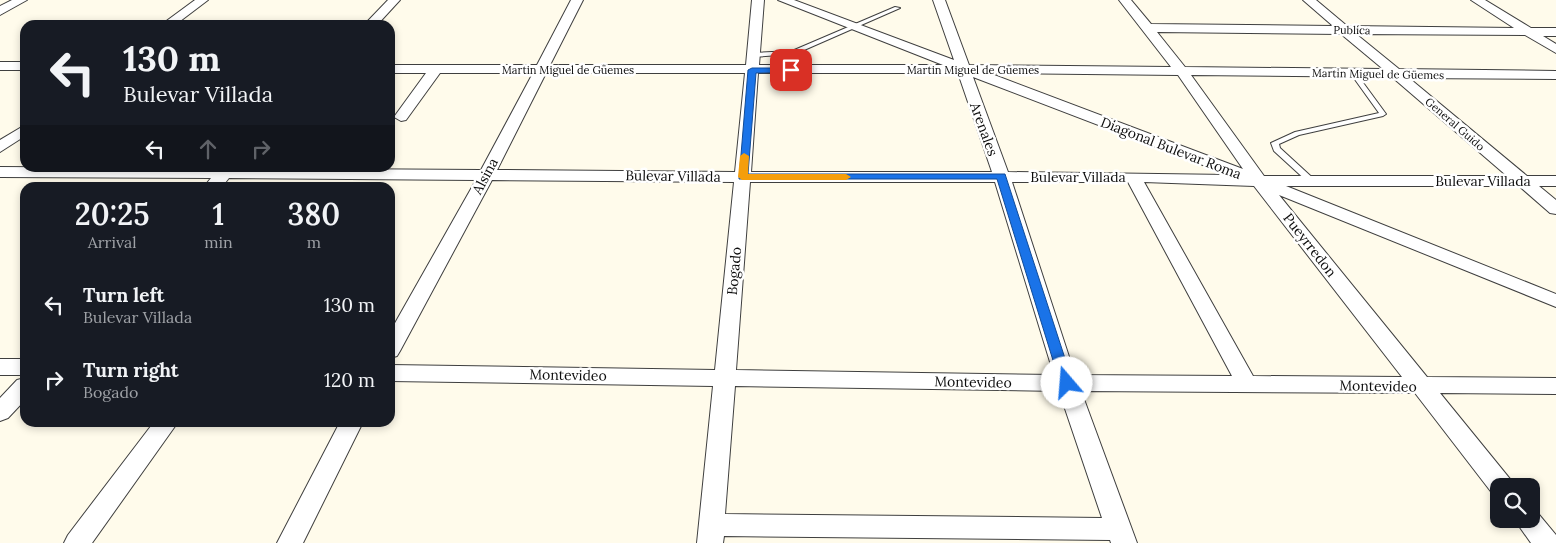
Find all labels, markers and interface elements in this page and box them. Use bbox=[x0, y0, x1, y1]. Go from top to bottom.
street label: Publica bbox=[1333, 23, 1371, 37]
text: 130 m bbox=[123, 36, 220, 81]
icon: left bbox=[40, 40, 105, 105]
pin bbox=[770, 49, 812, 91]
icon: arrive bbox=[777, 56, 805, 84]
street label: Martin Miguel de Güemes bbox=[502, 63, 634, 77]
street label: Martin Miguel de Güemes bbox=[907, 63, 1039, 77]
street label: Martin Miguel de Güemes bbox=[1312, 66, 1444, 82]
text: Bulevar Villada bbox=[123, 80, 273, 108]
street label: General Guido bbox=[1422, 94, 1488, 154]
street label: Arenales bbox=[966, 99, 1002, 158]
street label: Diagonal Bulevar Roma bbox=[1098, 113, 1244, 183]
icon: left bbox=[141, 135, 169, 163]
icon: ahead bbox=[194, 135, 222, 163]
icon: right bbox=[247, 135, 275, 163]
street label: Alsina bbox=[467, 155, 502, 198]
street label: Bulevar Villada bbox=[625, 166, 721, 186]
street label: Bulevar Villada bbox=[1030, 168, 1126, 186]
street label: Bulevar Villada bbox=[1435, 172, 1531, 190]
text: 20:25 bbox=[75, 195, 149, 233]
text: 1 bbox=[213, 195, 224, 233]
text: 380 bbox=[287, 195, 340, 233]
street label: Pueyrredon bbox=[1279, 209, 1341, 281]
text: Arrival bbox=[88, 232, 137, 252]
text: min bbox=[204, 232, 233, 252]
text: m bbox=[307, 232, 321, 252]
street label: Bogado bbox=[723, 246, 745, 296]
text: Turn left bbox=[83, 283, 164, 307]
icon: left bbox=[40, 291, 68, 319]
text: 130 m bbox=[324, 293, 375, 317]
text: Bulevar Villada bbox=[83, 307, 192, 327]
position arrow bbox=[1040, 356, 1092, 408]
text: Turn right bbox=[83, 358, 179, 382]
street label: Montevideo bbox=[529, 365, 607, 385]
icon: right bbox=[40, 366, 68, 394]
text: 120 m bbox=[324, 368, 375, 392]
street label: Montevideo bbox=[934, 372, 1012, 392]
street label: Montevideo bbox=[1339, 376, 1417, 396]
text: Bogado bbox=[83, 382, 138, 402]
map controls bbox=[1490, 478, 1540, 528]
button: search bbox=[1490, 478, 1540, 528]

